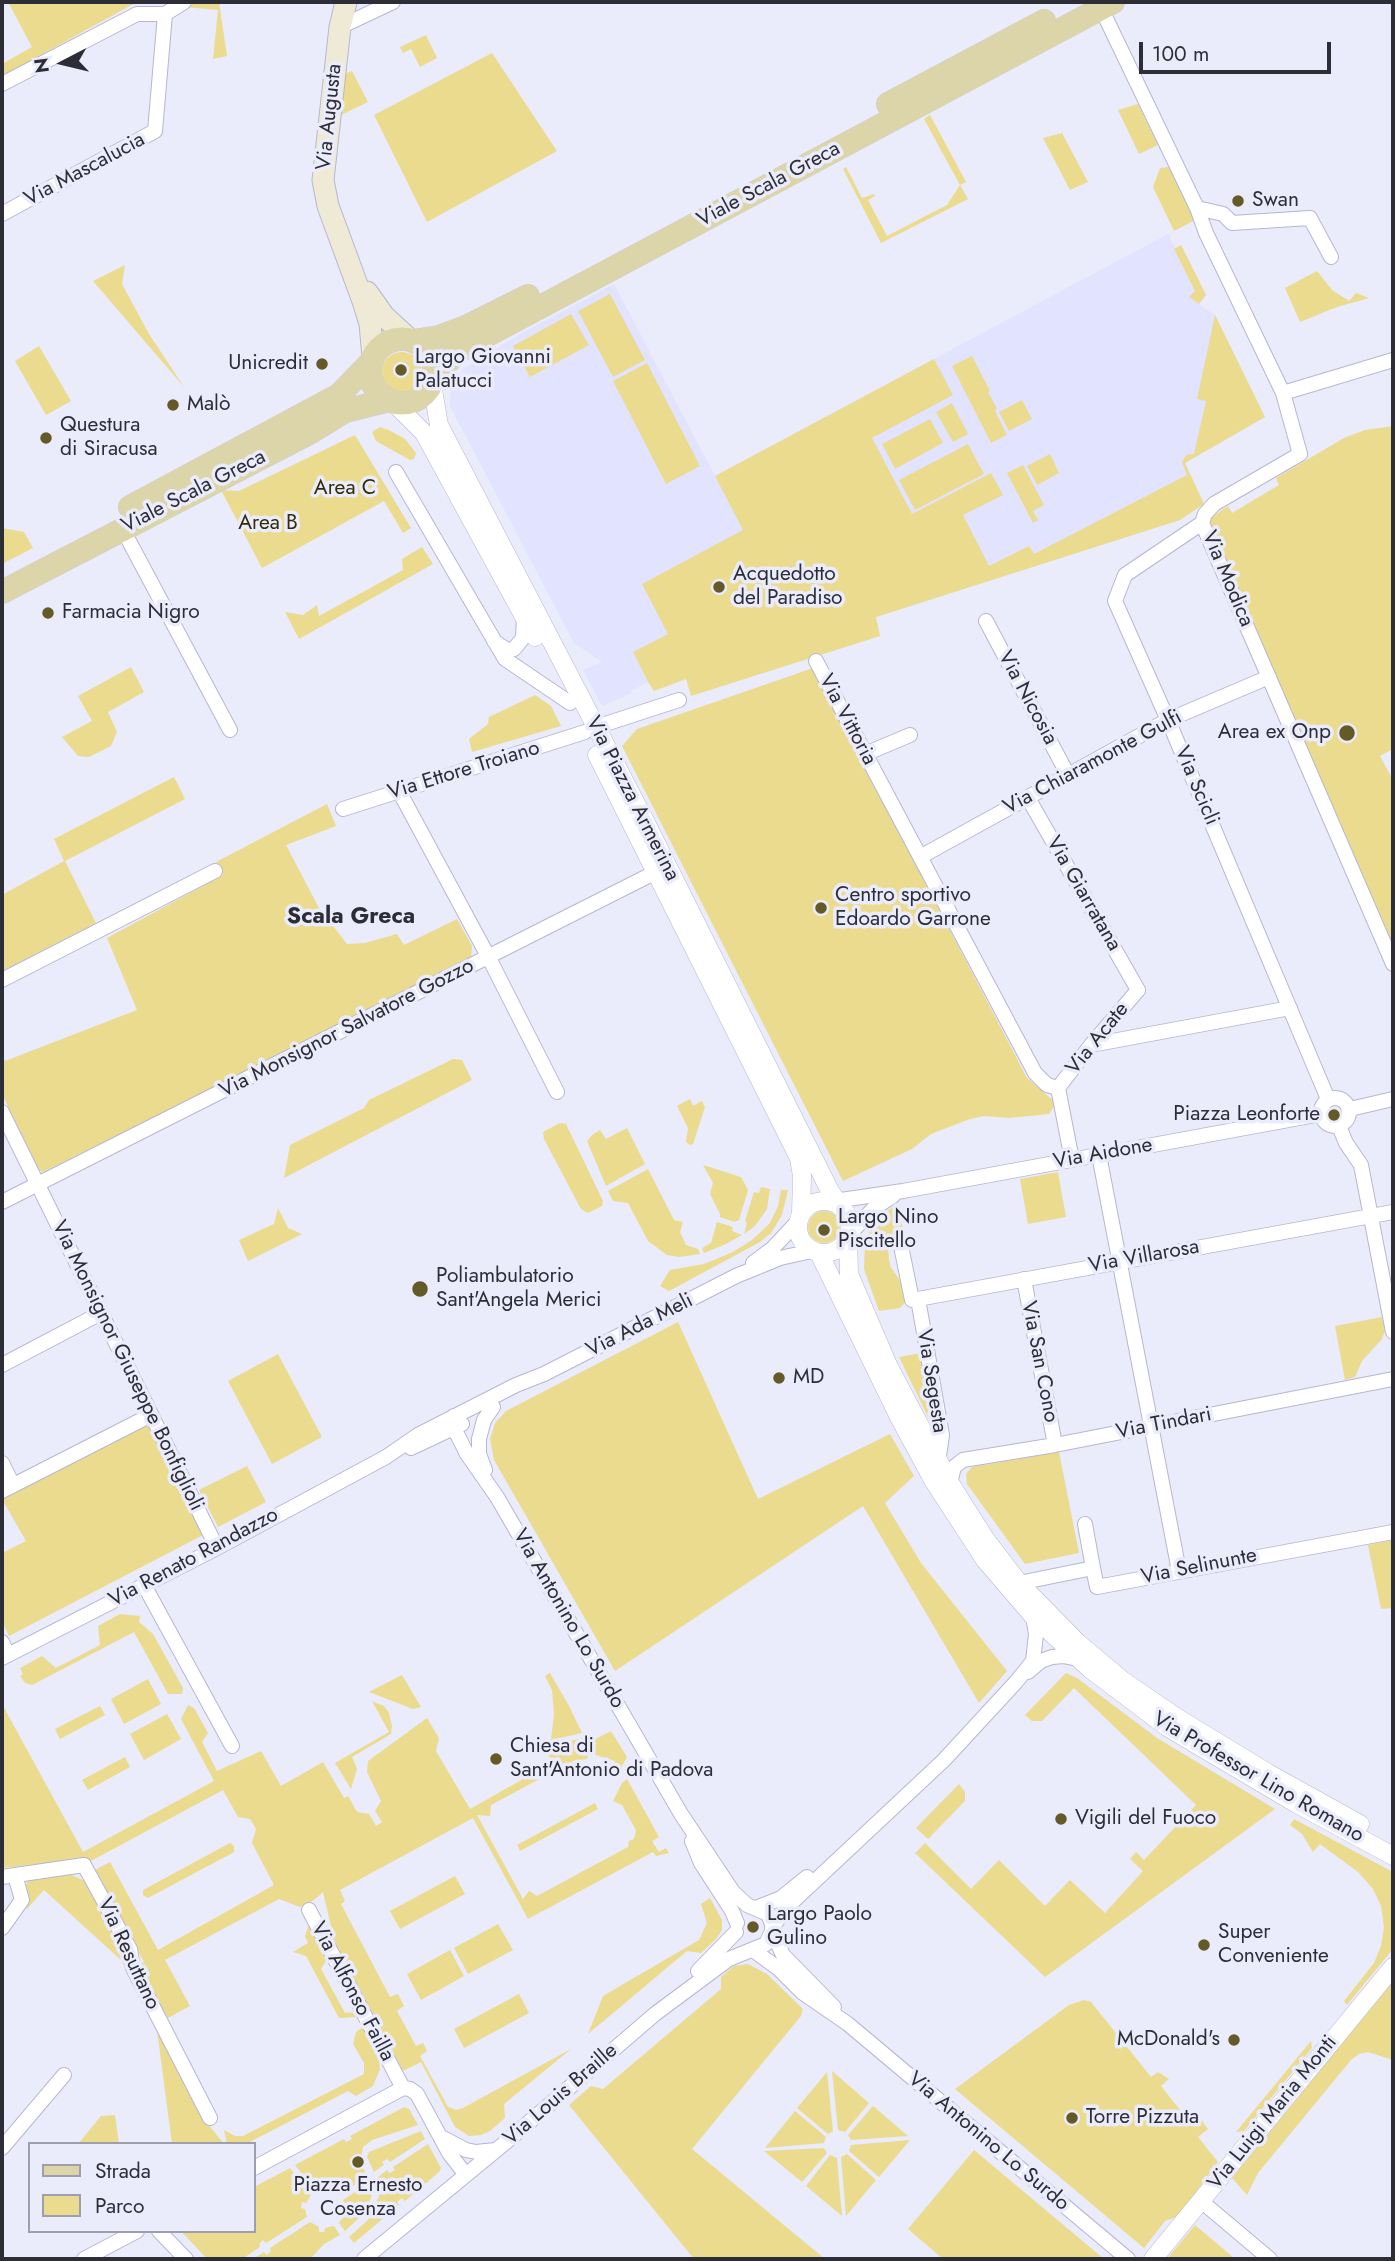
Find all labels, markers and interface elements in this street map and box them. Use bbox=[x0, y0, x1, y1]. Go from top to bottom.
north arrow bbox=[28, 28, 98, 98]
scale bar bbox=[1143, 28, 1336, 72]
text: 100 m bbox=[1152, 39, 1209, 69]
text: N bbox=[27, 56, 56, 75]
street label: Via Augusta bbox=[312, 63, 348, 171]
street label: Via Mascalucia bbox=[20, 128, 150, 212]
street label: Viale Scala Greca bbox=[693, 137, 845, 233]
place label: Swan bbox=[1252, 188, 1299, 214]
marker: Swan bbox=[1230, 193, 1246, 209]
place label: Largo Giovanni Palatucci bbox=[415, 345, 551, 395]
place label: Unicredit bbox=[228, 351, 308, 377]
marker: Unicredit bbox=[314, 356, 330, 372]
marker: Largo Giovanni Palatucci bbox=[393, 362, 409, 378]
place label: Malò bbox=[187, 392, 230, 418]
marker: Malò bbox=[165, 397, 181, 413]
place label: Questura di Siracusa bbox=[60, 413, 158, 463]
marker: Questura di Siracusa bbox=[38, 430, 54, 446]
street label: Viale Scala Greca bbox=[118, 445, 270, 539]
park label: Area C bbox=[314, 476, 376, 502]
park label: Area B bbox=[238, 511, 298, 537]
street label: Via Modica bbox=[1196, 527, 1258, 631]
place label: Acquedotto del Paradiso bbox=[733, 562, 843, 612]
marker: Acquedotto del Paradiso bbox=[711, 579, 727, 595]
place label: Farmacia Nigro bbox=[62, 600, 200, 626]
marker: Farmacia Nigro bbox=[40, 605, 56, 621]
street label: Via Nicosia bbox=[992, 647, 1062, 749]
street label: Via Vittoria bbox=[813, 670, 881, 770]
street label: Via Chiaramonte Gulfi bbox=[999, 705, 1187, 821]
street label: Via Piazza Armerina bbox=[580, 713, 684, 885]
place label: Area ex Onp bbox=[1218, 720, 1331, 746]
marker: Area ex Onp bbox=[1337, 723, 1357, 743]
street label: Via Ettore Troiano bbox=[385, 736, 543, 806]
street label: Via Scicli bbox=[1168, 743, 1224, 829]
street label: Via Giarratana bbox=[1040, 832, 1126, 956]
place label: Centro sportivo Edoardo Garrone bbox=[835, 883, 991, 933]
marker: Centro sportivo Edoardo Garrone bbox=[813, 900, 829, 916]
district label: Scala Greca bbox=[287, 903, 415, 931]
street label: Via Monsignor Salvatore Gozzo bbox=[216, 954, 478, 1104]
street label: Via Acate bbox=[1061, 998, 1135, 1080]
place label: Piazza Leonforte bbox=[1173, 1102, 1320, 1128]
marker: Piazza Leonforte bbox=[1326, 1107, 1342, 1123]
street label: Via Aidone bbox=[1051, 1133, 1155, 1175]
place label: Largo Nino Piscitello bbox=[838, 1205, 938, 1255]
street label: Via Monsignor Giuseppe Bonfiglioli bbox=[46, 1217, 208, 1515]
marker: Largo Nino Piscitello bbox=[816, 1222, 832, 1238]
street label: Via Villarosa bbox=[1087, 1235, 1201, 1279]
place label: Poliambulatorio Sant'Angela Merici bbox=[436, 1264, 601, 1314]
marker: Poliambulatorio Sant'Angela Merici bbox=[410, 1279, 430, 1299]
street label: Via Ada Meli bbox=[583, 1288, 697, 1364]
street label: Via San Cono bbox=[1015, 1299, 1063, 1425]
street label: Via Segesta bbox=[910, 1327, 952, 1435]
place label: MD bbox=[793, 1365, 824, 1391]
marker: MD bbox=[771, 1370, 787, 1386]
street label: Via Tindari bbox=[1114, 1402, 1214, 1446]
street label: Via Renato Randazzo bbox=[105, 1503, 283, 1613]
street label: Via Antonino Lo Surdo bbox=[506, 1525, 630, 1713]
street label: Via Selinunte bbox=[1139, 1543, 1259, 1591]
street label: Via Professor Lino Romano bbox=[1148, 1707, 1368, 1849]
place label: Chiesa di Sant'Antonio di Padova bbox=[510, 1734, 713, 1784]
marker: Chiesa di Sant'Antonio di Padova bbox=[488, 1751, 504, 1767]
place label: Vigili del Fuoco bbox=[1075, 1806, 1216, 1832]
marker: Vigili del Fuoco bbox=[1053, 1811, 1069, 1827]
street label: Via Resuttano bbox=[91, 1894, 165, 2014]
place label: Largo Paolo Gulino bbox=[767, 1902, 872, 1952]
street label: Via Alfonso Failla bbox=[305, 1918, 399, 2066]
marker: Largo Paolo Gulino bbox=[745, 1919, 761, 1935]
place label: Super Conveniente bbox=[1218, 1920, 1329, 1970]
marker: Super Conveniente bbox=[1196, 1937, 1212, 1953]
place label: McDonald's bbox=[1117, 2027, 1220, 2053]
street label: Via Luigi Maria Monti bbox=[1203, 2031, 1343, 2195]
marker: McDonald's bbox=[1226, 2032, 1242, 2048]
street label: Via Louis Braille bbox=[499, 2039, 623, 2151]
street label: Via Antonino Lo Surdo bbox=[902, 2067, 1074, 2217]
place label: Torre Pizzuta bbox=[1086, 2105, 1199, 2131]
marker: Torre Pizzuta bbox=[1064, 2110, 1080, 2126]
legend bbox=[28, 2142, 256, 2233]
marker: Piazza Ernesto Cosenza bbox=[350, 2154, 366, 2170]
text: Strada bbox=[95, 2156, 151, 2186]
place label: Piazza Ernesto Cosenza bbox=[294, 2173, 422, 2223]
text: Parco bbox=[95, 2191, 144, 2221]

